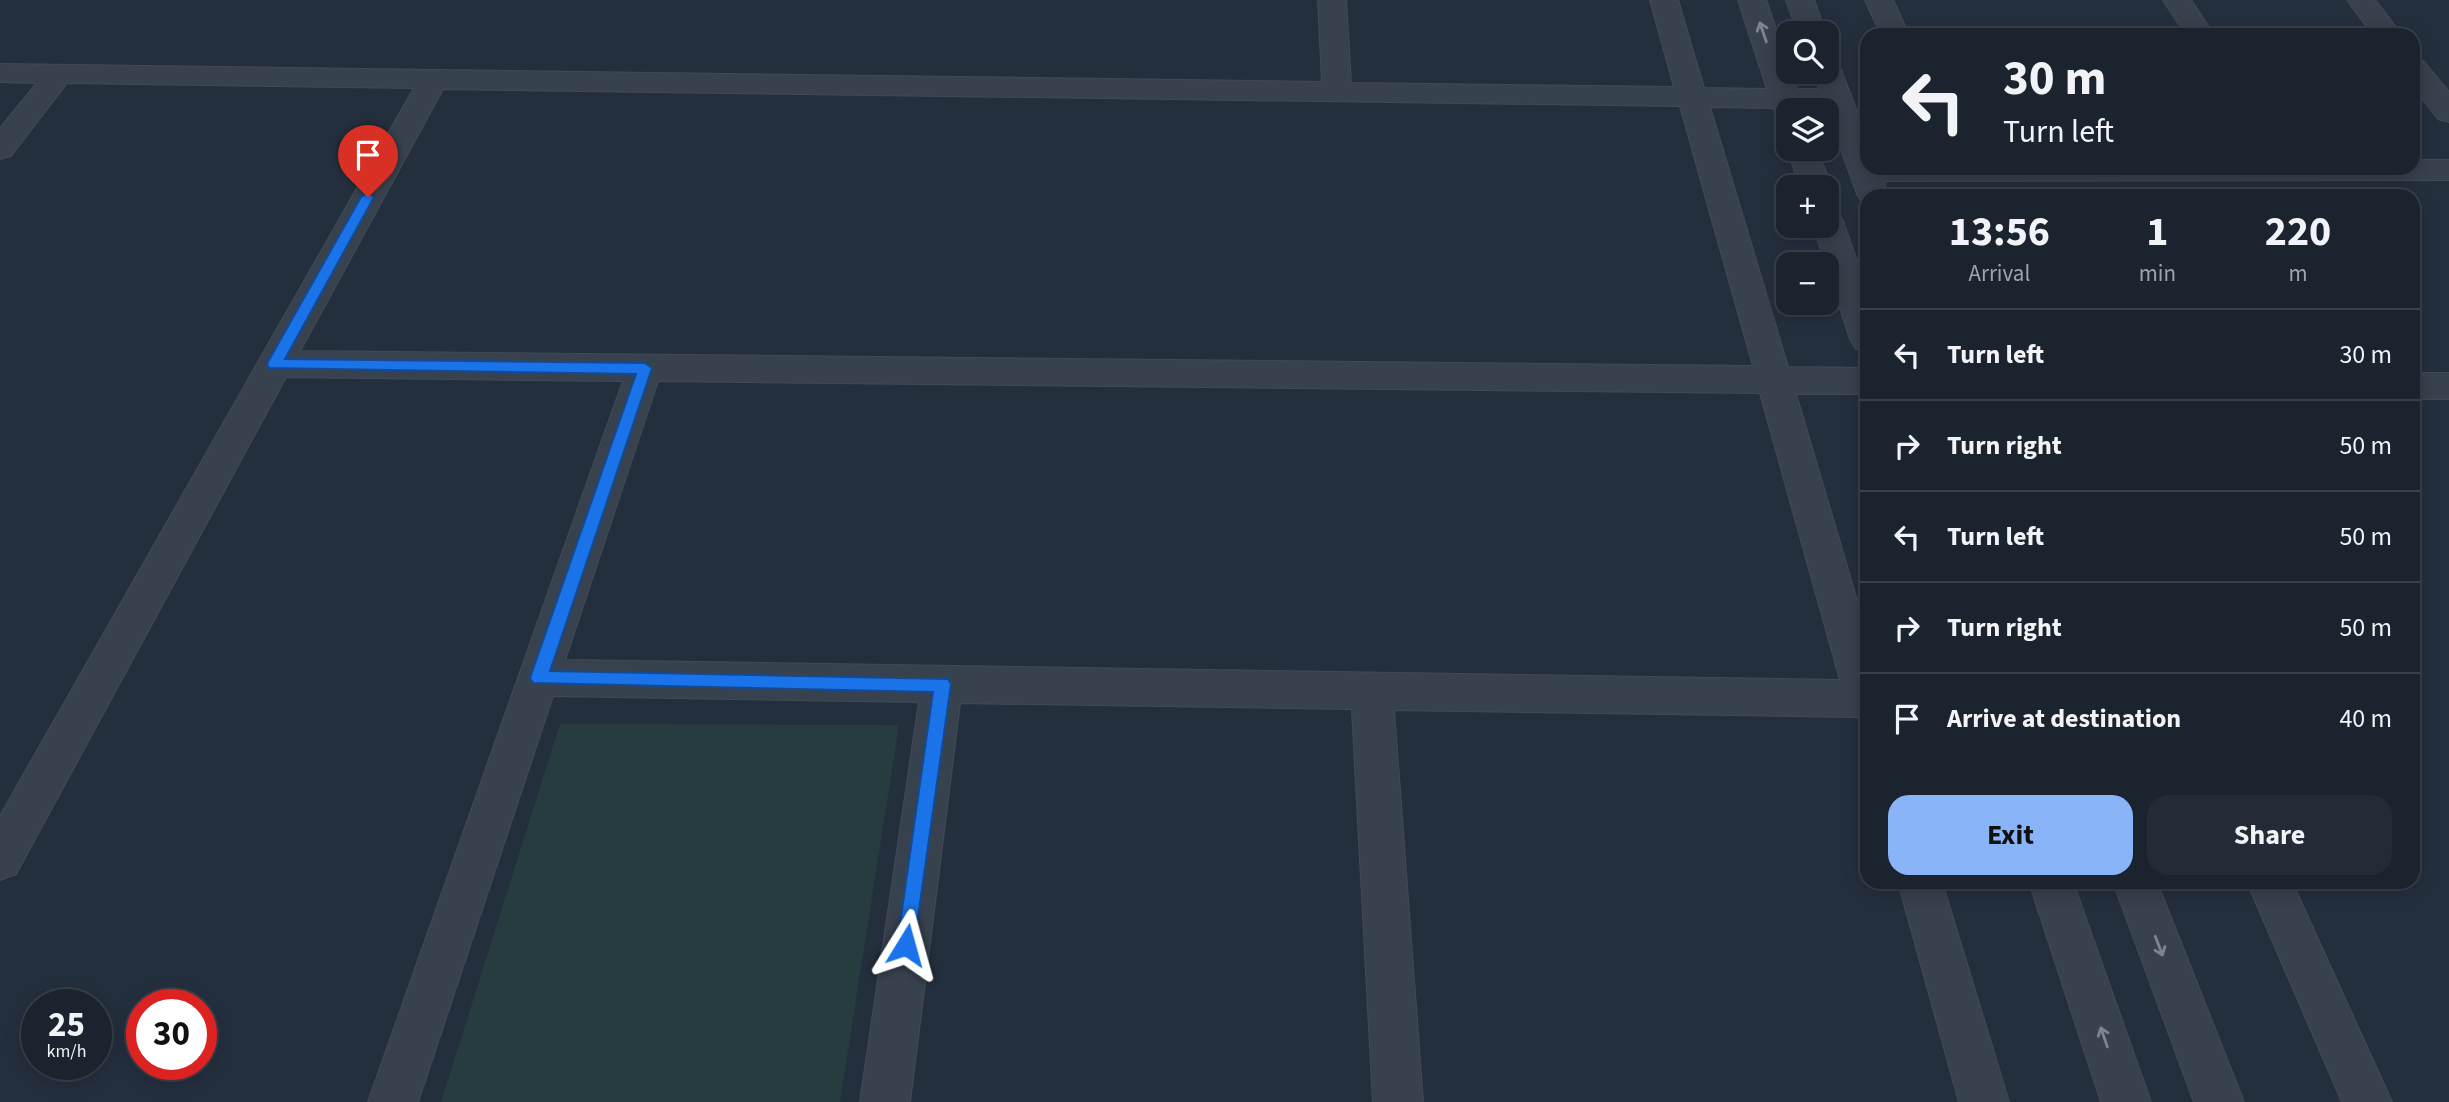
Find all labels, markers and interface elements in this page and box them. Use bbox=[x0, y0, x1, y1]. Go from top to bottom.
one-way arrow bbox=[1756, 21, 1769, 43]
map controls bbox=[1776, 21, 1839, 315]
button: search bbox=[1776, 21, 1839, 84]
text: 30 m bbox=[2003, 44, 2107, 114]
icon: left bbox=[1888, 56, 1979, 147]
button: layers bbox=[1776, 98, 1839, 161]
text: Turn left bbox=[2003, 109, 2114, 155]
pin bbox=[338, 125, 398, 197]
icon: arrive bbox=[349, 136, 387, 174]
button: + bbox=[1776, 175, 1839, 238]
text: 13:56 bbox=[1949, 202, 2050, 262]
text: 1 bbox=[2146, 202, 2168, 262]
text: 220 bbox=[2265, 202, 2331, 262]
button: − bbox=[1776, 252, 1839, 315]
text: Arrival bbox=[1968, 257, 2030, 290]
text: min bbox=[2139, 257, 2176, 290]
text: m bbox=[2288, 257, 2308, 290]
icon: left bbox=[1888, 336, 1926, 374]
text: Turn left bbox=[1947, 336, 2044, 373]
text: 30 m bbox=[2339, 336, 2392, 373]
icon: right bbox=[1888, 427, 1926, 465]
text: Turn right bbox=[1947, 427, 2062, 464]
text: 50 m bbox=[2339, 427, 2392, 464]
icon: left bbox=[1888, 518, 1926, 556]
text: Turn left bbox=[1947, 518, 2044, 555]
text: 50 m bbox=[2339, 518, 2392, 555]
icon: right bbox=[1888, 609, 1926, 647]
text: Turn right bbox=[1947, 609, 2062, 646]
text: 50 m bbox=[2339, 609, 2392, 646]
icon: arrive bbox=[1888, 700, 1926, 738]
text: Arrive at destination bbox=[1947, 700, 2181, 737]
text: 40 m bbox=[2339, 700, 2392, 737]
button: Exit bbox=[1888, 795, 2133, 875]
button: Share bbox=[2147, 795, 2392, 875]
position arrow bbox=[869, 908, 943, 982]
one-way arrow bbox=[2154, 934, 2167, 956]
speed limit sign: 30 bbox=[126, 989, 217, 1080]
text: 25 bbox=[48, 1000, 85, 1050]
one-way arrow bbox=[2097, 1027, 2109, 1049]
text: km/h bbox=[47, 1039, 86, 1064]

